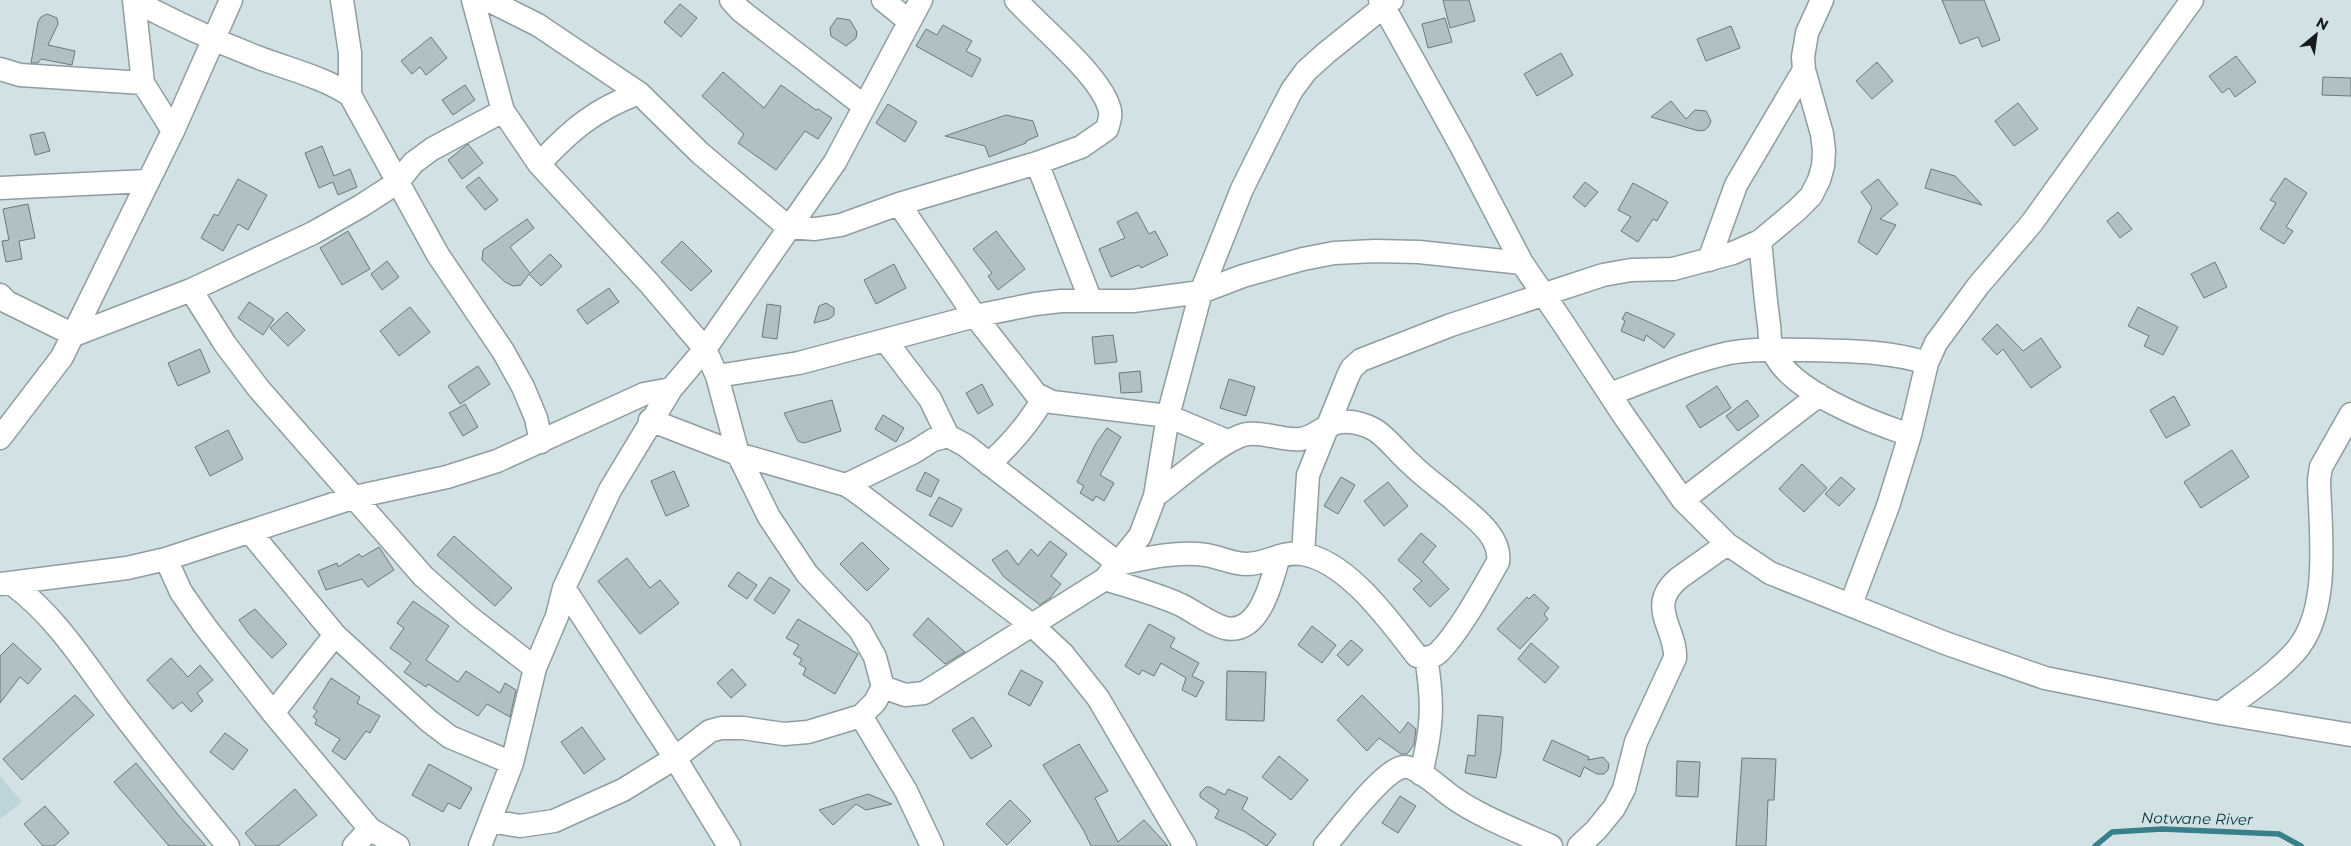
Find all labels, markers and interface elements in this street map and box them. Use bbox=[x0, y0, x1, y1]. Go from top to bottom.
north arrow bbox=[2291, 10, 2341, 60]
text: N bbox=[2313, 13, 2332, 34]
water label: Notwane River bbox=[2141, 808, 2254, 829]

